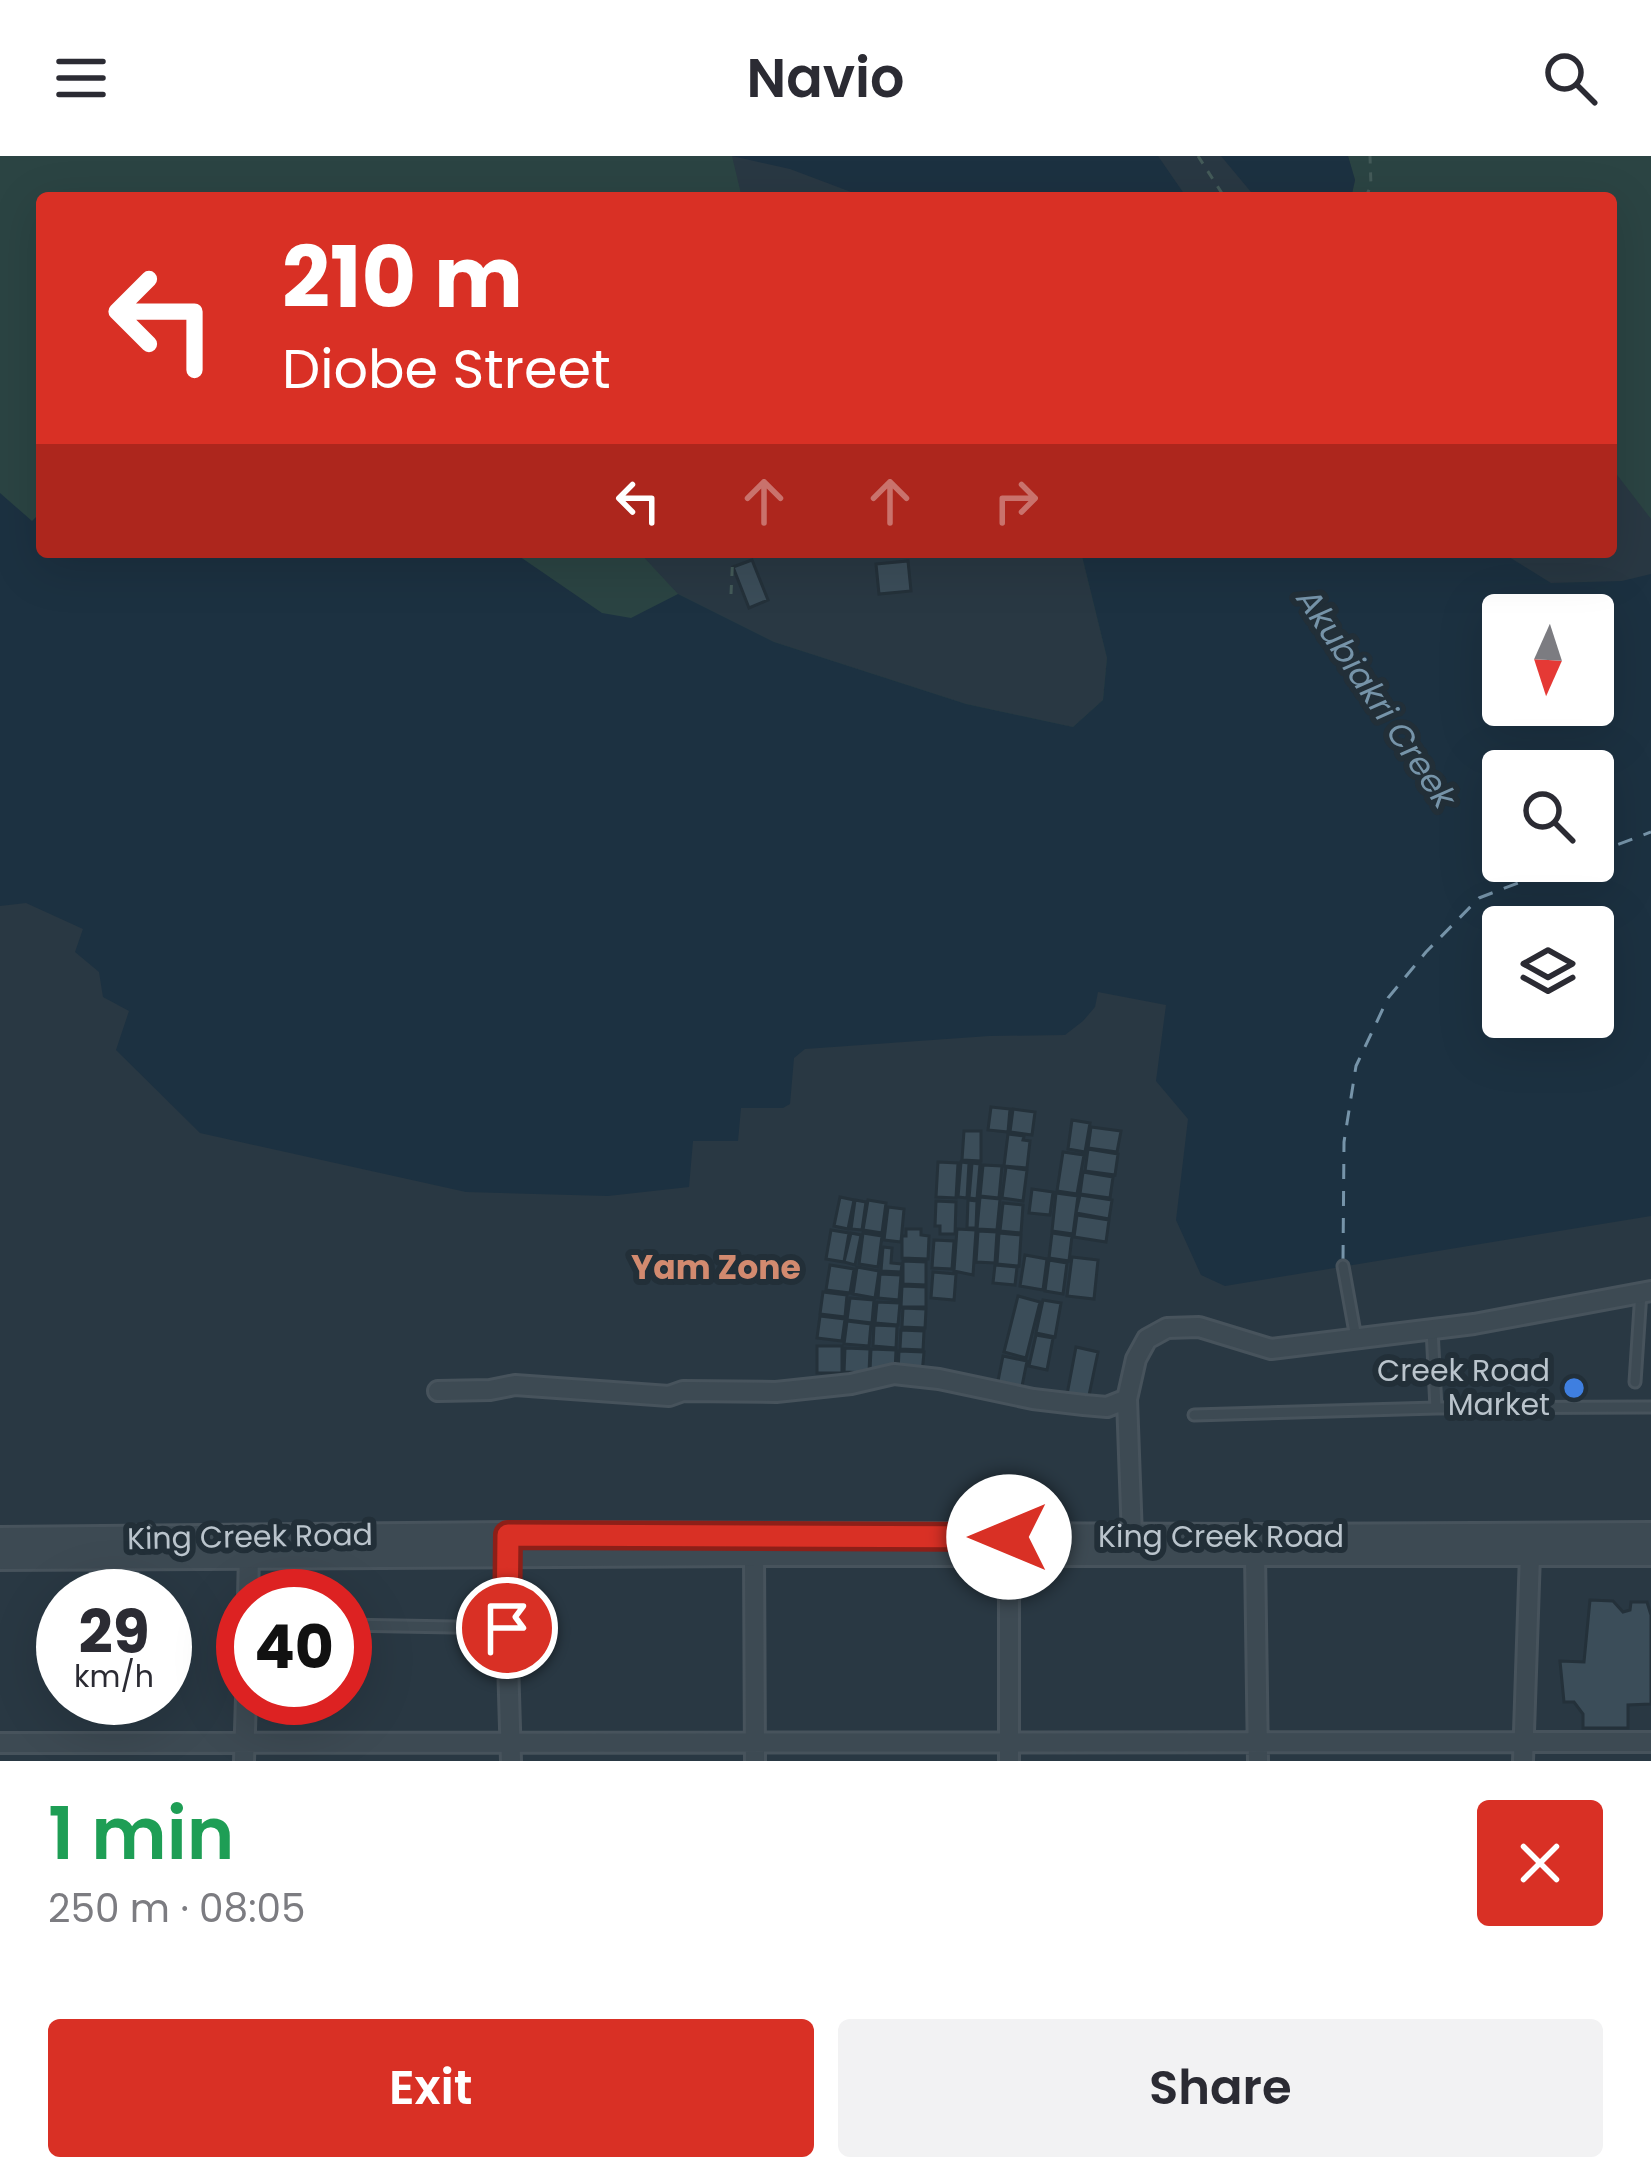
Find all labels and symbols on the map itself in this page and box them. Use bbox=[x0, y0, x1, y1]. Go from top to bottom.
water label: Akubiakri Creek bbox=[1285, 578, 1469, 819]
north arrow bbox=[1482, 594, 1614, 726]
district label: Yam Zone bbox=[631, 1244, 801, 1291]
place label: Creek Road Market bbox=[1377, 1349, 1550, 1426]
marker: Creek Road Market bbox=[1561, 1375, 1587, 1401]
position arrow bbox=[946, 1474, 1072, 1600]
street label: King Creek Road bbox=[127, 1513, 373, 1560]
street label: King Creek Road bbox=[1098, 1515, 1344, 1558]
speed limit sign: 40 bbox=[216, 1569, 372, 1725]
pin bbox=[456, 1577, 558, 1679]

